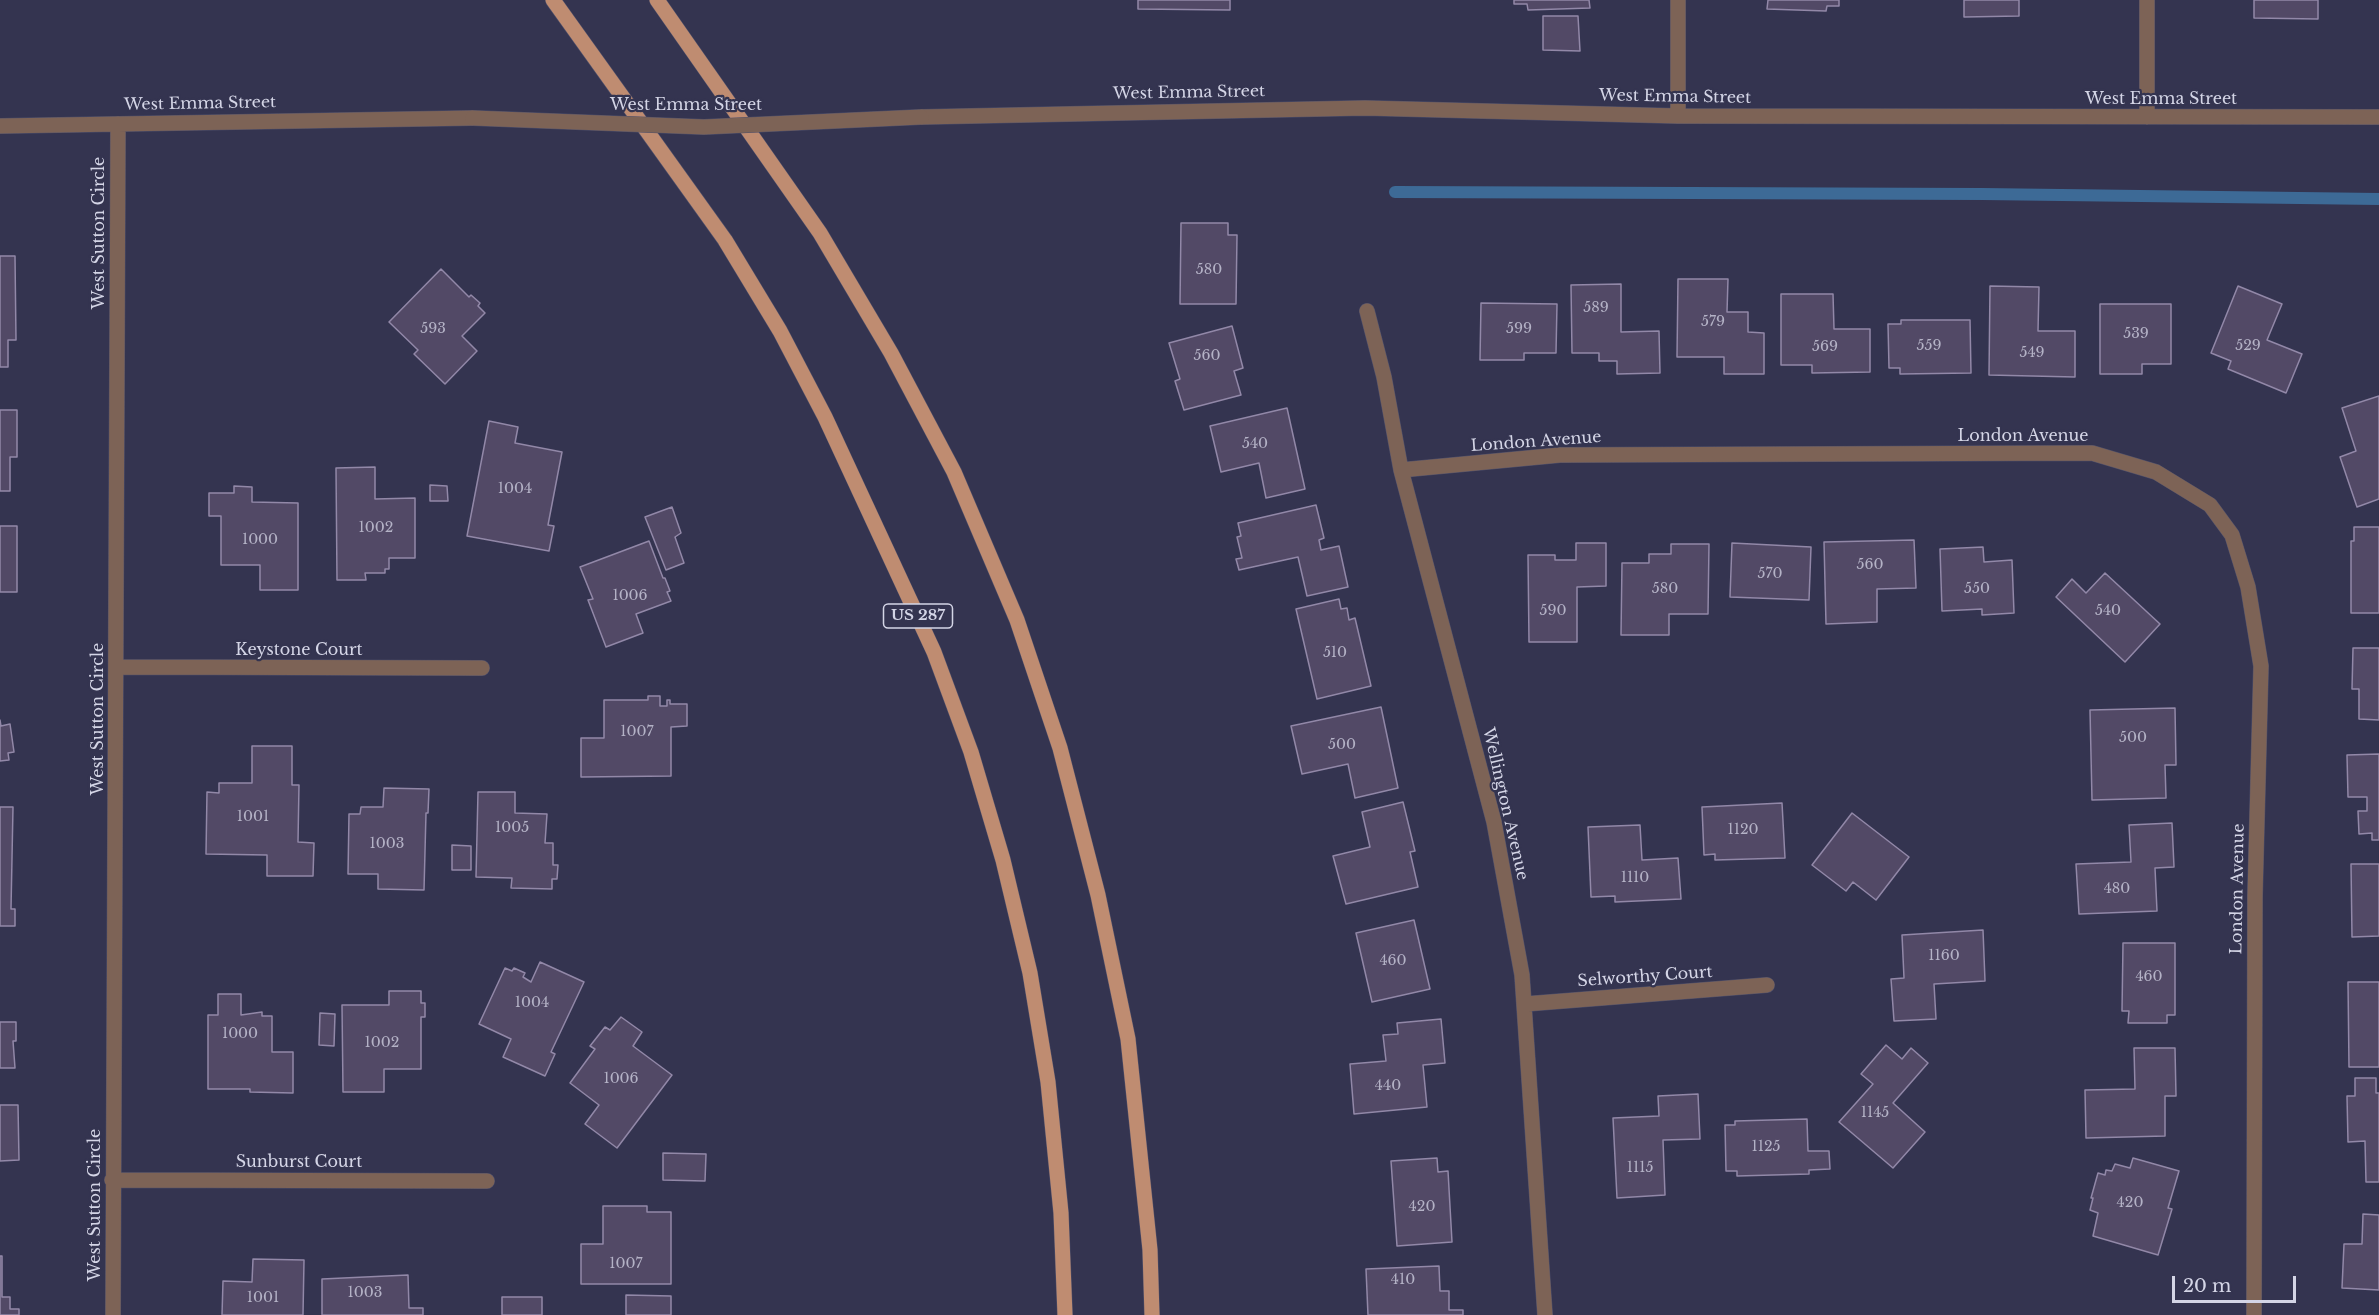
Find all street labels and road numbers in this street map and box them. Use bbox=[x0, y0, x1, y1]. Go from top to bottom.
street label: West Emma Street bbox=[1113, 82, 1265, 104]
street label: West Emma Street bbox=[1599, 86, 1751, 108]
street label: West Emma Street bbox=[2085, 89, 2237, 109]
street label: West Emma Street bbox=[124, 93, 276, 115]
street label: West Emma Street bbox=[610, 95, 762, 115]
street label: West Sutton Circle bbox=[89, 157, 109, 309]
street label: London Avenue bbox=[1958, 426, 2088, 446]
street label: London Avenue bbox=[1470, 428, 1602, 456]
road number: US 287 bbox=[884, 604, 952, 628]
street label: Keystone Court bbox=[235, 640, 363, 660]
street label: West Sutton Circle bbox=[88, 643, 108, 795]
street label: Wellington Avenue bbox=[1478, 726, 1532, 882]
street label: London Avenue bbox=[2227, 823, 2249, 955]
street label: Selworthy Court bbox=[1577, 963, 1713, 991]
street label: West Sutton Circle bbox=[85, 1129, 105, 1281]
street label: Sunburst Court bbox=[236, 1152, 362, 1172]

